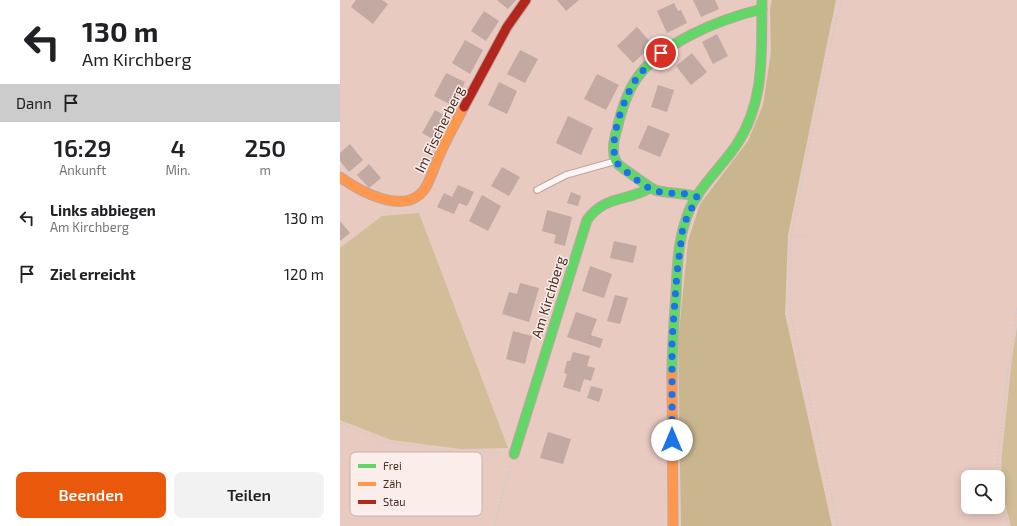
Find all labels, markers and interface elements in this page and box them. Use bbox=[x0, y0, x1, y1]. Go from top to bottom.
text: 130 m bbox=[82, 14, 158, 48]
icon: left bbox=[16, 16, 68, 68]
pin bbox=[644, 36, 678, 70]
icon: arrive bbox=[650, 42, 672, 64]
text: Am Kirchberg bbox=[82, 48, 191, 70]
street label: Im Fischerberg bbox=[411, 83, 467, 175]
icon: arrive bbox=[60, 92, 82, 114]
text: Dann bbox=[16, 94, 52, 112]
text: 16:29 bbox=[54, 133, 112, 162]
text: 4 bbox=[170, 133, 186, 162]
text: 250 bbox=[244, 133, 286, 162]
text: Ankunft bbox=[59, 162, 106, 178]
text: Min. bbox=[165, 162, 191, 178]
text: m bbox=[260, 162, 271, 178]
text: Links abbiegen bbox=[50, 201, 156, 219]
icon: left bbox=[16, 207, 38, 229]
text: 130 m bbox=[284, 209, 324, 227]
text: Am Kirchberg bbox=[50, 219, 129, 235]
street label: Am Kirchberg bbox=[527, 254, 569, 340]
icon: arrive bbox=[16, 263, 38, 285]
text: Ziel erreicht bbox=[50, 265, 136, 283]
text: 120 m bbox=[284, 265, 324, 283]
position arrow bbox=[651, 419, 693, 461]
legend bbox=[350, 452, 482, 516]
text: Frei bbox=[383, 459, 402, 472]
map controls bbox=[961, 470, 1005, 514]
button: search bbox=[961, 470, 1005, 514]
button: Beenden bbox=[16, 472, 166, 518]
button: Teilen bbox=[174, 472, 324, 518]
text: Zäh bbox=[383, 477, 402, 490]
text: Stau bbox=[383, 495, 406, 508]

